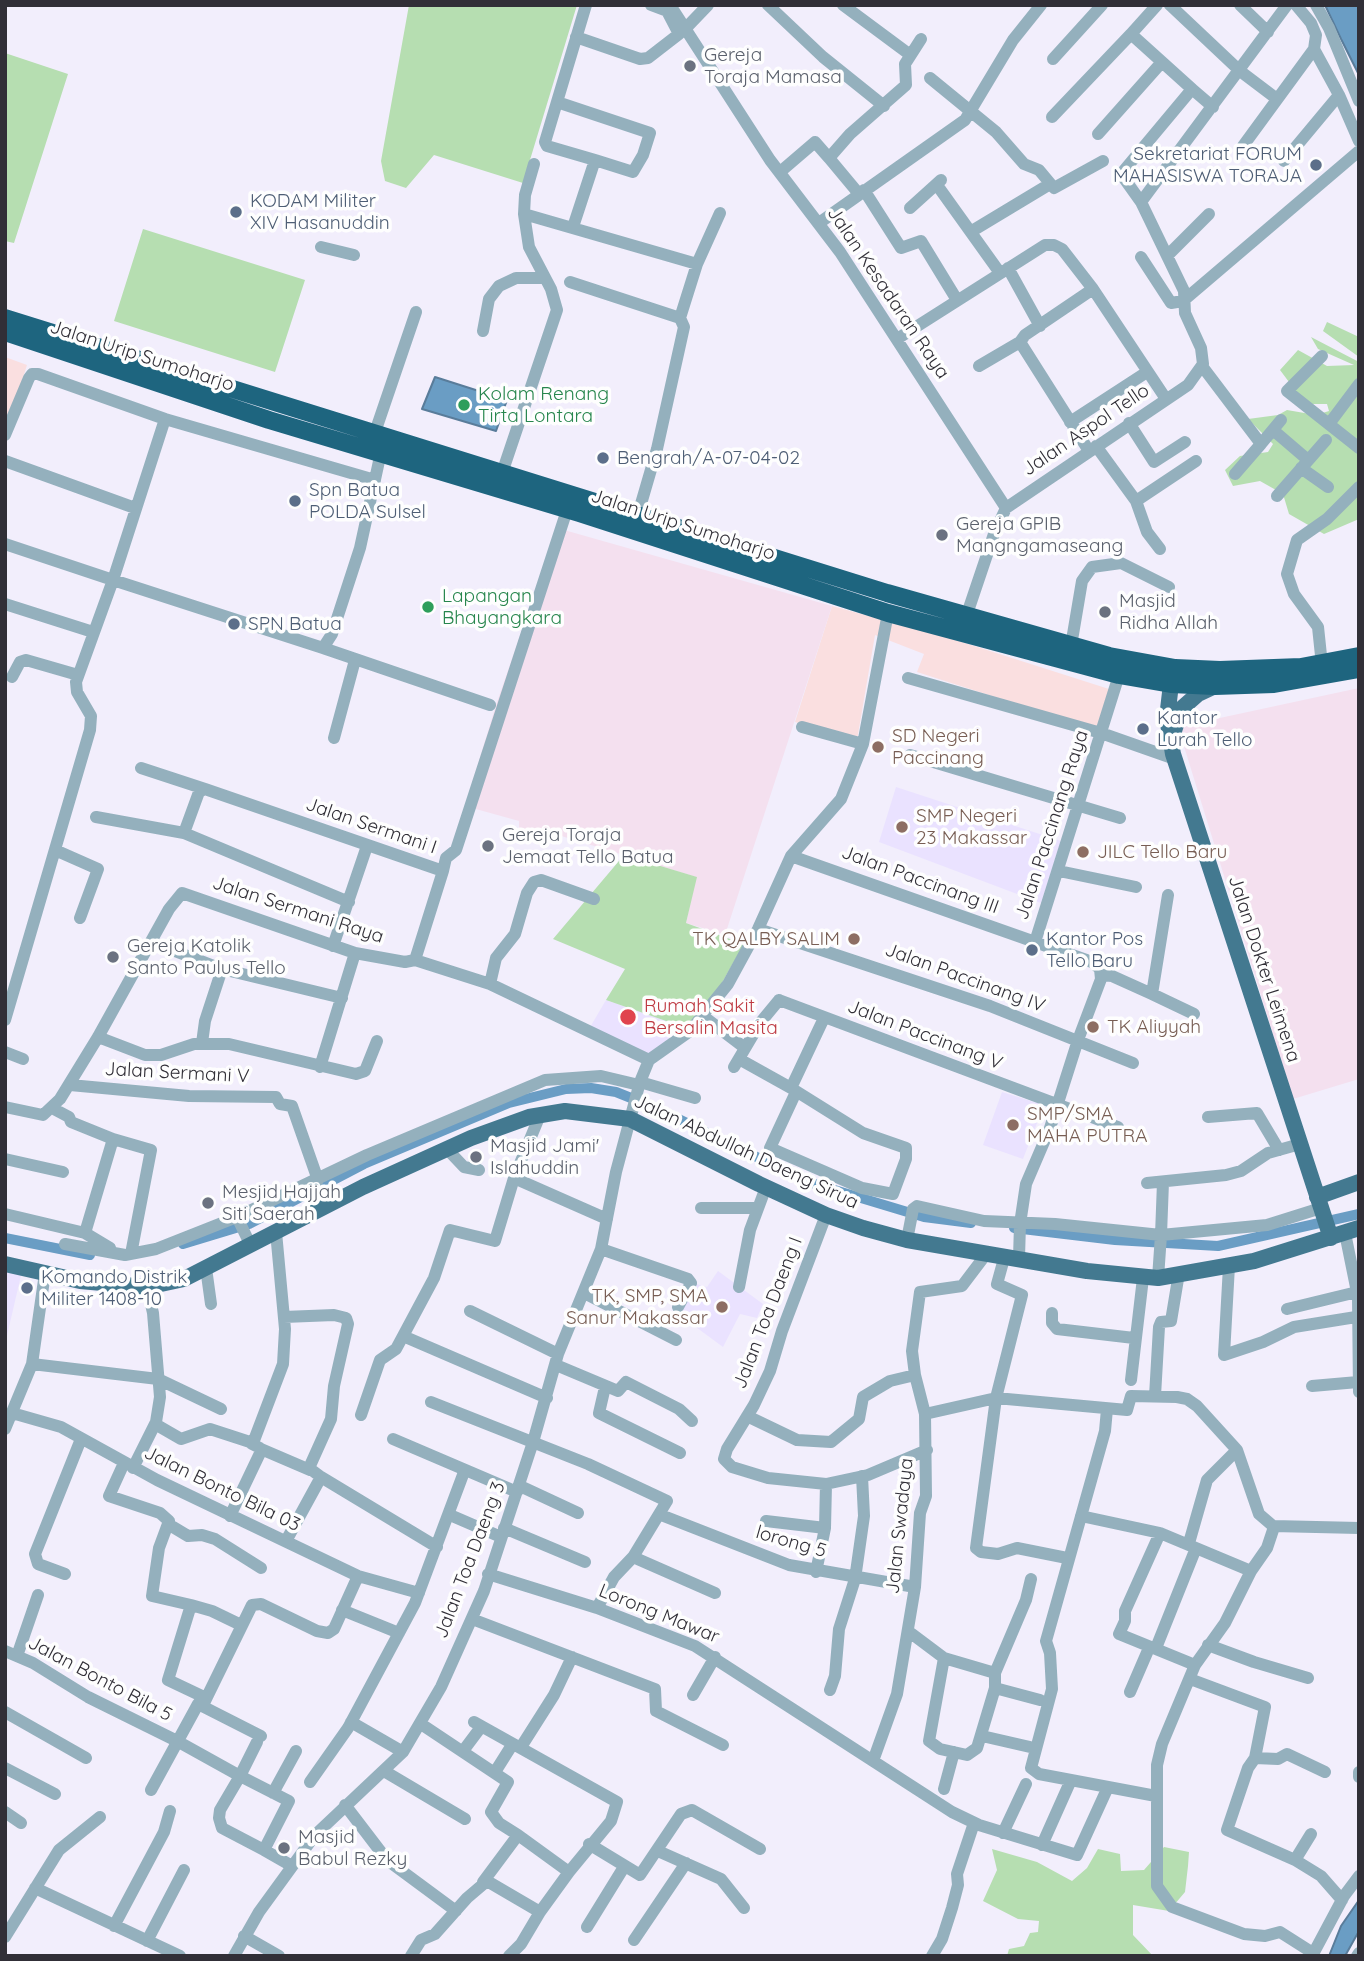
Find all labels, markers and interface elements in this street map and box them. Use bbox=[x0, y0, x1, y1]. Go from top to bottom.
place label: Gereja Toraja Mamasa bbox=[704, 44, 842, 88]
marker: Gereja Toraja Mamasa bbox=[682, 58, 698, 74]
place label: Sekretariat FORUM MAHASISWA TORAJA bbox=[1113, 143, 1302, 187]
marker: Sekretariat FORUM MAHASISWA TORAJA bbox=[1308, 157, 1324, 173]
place label: KODAM Militer XIV Hasanuddin bbox=[250, 190, 390, 234]
street label: Jalan Kesadaran Raya bbox=[822, 203, 954, 383]
marker: KODAM Militer XIV Hasanuddin bbox=[228, 204, 244, 220]
street label: Jalan Urip Sumoharjo bbox=[47, 315, 237, 397]
street label: Jalan Aspol Tello bbox=[1018, 379, 1154, 481]
place label: Kolam Renang Tirta Lontara bbox=[478, 383, 609, 427]
marker: Kolam Renang Tirta Lontara bbox=[456, 397, 472, 413]
place label: Bengrah/A-07-04-02 bbox=[617, 447, 800, 469]
marker: Bengrah/A-07-04-02 bbox=[595, 450, 611, 466]
place label: Spn Batua POLDA Sulsel bbox=[309, 479, 426, 523]
street label: Jalan Urip Sumoharjo bbox=[588, 484, 778, 566]
marker: Spn Batua POLDA Sulsel bbox=[287, 493, 303, 509]
place label: Gereja GPIB Mangngamaseang bbox=[956, 513, 1123, 557]
marker: Gereja GPIB Mangngamaseang bbox=[934, 527, 950, 543]
place label: Lapangan Bhayangkara bbox=[442, 585, 562, 629]
place label: Masjid Ridha Allah bbox=[1119, 590, 1218, 634]
marker: Lapangan Bhayangkara bbox=[420, 599, 436, 615]
marker: Masjid Ridha Allah bbox=[1097, 604, 1113, 620]
place label: SPN Batua bbox=[248, 613, 342, 635]
marker: SPN Batua bbox=[226, 616, 242, 632]
place label: Kantor Lurah Tello bbox=[1157, 707, 1252, 751]
marker: Kantor Lurah Tello bbox=[1135, 721, 1151, 737]
place label: SD Negeri Paccinang bbox=[892, 725, 984, 769]
street label: Jalan Paccinang Raya bbox=[1011, 727, 1093, 923]
marker: SD Negeri Paccinang bbox=[870, 739, 886, 755]
street label: Jalan Sermani I bbox=[303, 793, 439, 859]
place label: SMP Negeri 23 Makassar bbox=[916, 805, 1027, 849]
marker: SMP Negeri 23 Makassar bbox=[894, 819, 910, 835]
place label: Gereja Toraja Jemaat Tello Batua bbox=[502, 824, 674, 868]
marker: Gereja Toraja Jemaat Tello Batua bbox=[480, 838, 496, 854]
street label: Jalan Paccinang III bbox=[838, 841, 1002, 919]
place label: JILC Tello Baru bbox=[1097, 841, 1227, 863]
marker: JILC Tello Baru bbox=[1075, 844, 1091, 860]
street label: Jalan Sermani Raya bbox=[209, 872, 387, 948]
street label: Jalan Dokter Leimena bbox=[1223, 873, 1305, 1065]
place label: TK QALBY SALIM bbox=[692, 928, 840, 950]
place label: Kantor Pos Tello Baru bbox=[1046, 928, 1143, 972]
marker: TK QALBY SALIM bbox=[846, 931, 862, 947]
place label: Gereja Katolik Santo Paulus Tello bbox=[127, 935, 286, 979]
street label: Jalan Paccinang IV bbox=[882, 938, 1048, 1018]
marker: Kantor Pos Tello Baru bbox=[1024, 942, 1040, 958]
marker: Gereja Katolik Santo Paulus Tello bbox=[105, 949, 121, 965]
place label: Rumah Sakit Bersalin Masita bbox=[644, 995, 778, 1039]
street label: Jalan Paccinang V bbox=[844, 995, 1006, 1075]
marker: Rumah Sakit Bersalin Masita bbox=[618, 1007, 638, 1027]
place label: TK Aliyyah bbox=[1107, 1016, 1201, 1038]
marker: TK Aliyyah bbox=[1085, 1019, 1101, 1035]
street label: Jalan Sermani V bbox=[104, 1058, 250, 1088]
street label: Jalan Abdullah Daeng Sirua bbox=[630, 1090, 862, 1214]
place label: SMP/SMA MAHA PUTRA bbox=[1027, 1103, 1148, 1147]
marker: SMP/SMA MAHA PUTRA bbox=[1005, 1117, 1021, 1133]
place label: Masjid Jami' Islahuddin bbox=[490, 1135, 599, 1179]
marker: Masjid Jami' Islahuddin bbox=[468, 1149, 484, 1165]
place label: Mesjid Hajjah Siti Saerah bbox=[222, 1181, 341, 1225]
marker: Mesjid Hajjah Siti Saerah bbox=[200, 1195, 216, 1211]
street label: Jalan Toa Daeng I bbox=[729, 1234, 807, 1392]
place label: Komando Distrik Militer 1408-10 bbox=[41, 1266, 188, 1310]
marker: Komando Distrik Militer 1408-10 bbox=[19, 1280, 35, 1296]
place label: TK, SMP, SMA Sanur Makassar bbox=[566, 1285, 708, 1329]
marker: TK, SMP, SMA Sanur Makassar bbox=[714, 1299, 730, 1315]
street label: Jalan Bonto Bila 03 bbox=[140, 1441, 304, 1537]
street label: Jalan Swadaya bbox=[882, 1457, 918, 1595]
street label: Jalan Toa Daeng 3 bbox=[430, 1479, 510, 1641]
street label: lorong 5 bbox=[753, 1521, 829, 1563]
street label: Lorong Mawar bbox=[595, 1579, 723, 1649]
street label: Jalan Bonto Bila 5 bbox=[24, 1631, 176, 1727]
place label: Masjid Babul Rezky bbox=[298, 1826, 407, 1870]
marker: Masjid Babul Rezky bbox=[276, 1840, 292, 1856]

